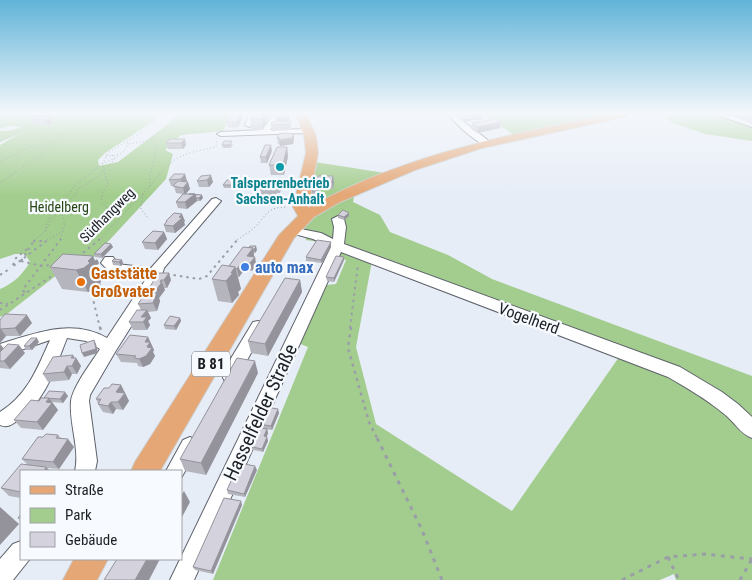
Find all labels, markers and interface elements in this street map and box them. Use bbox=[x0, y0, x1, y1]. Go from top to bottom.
marker: Talsperrenbetrieb Sachsen-Anhalt bbox=[274, 161, 286, 173]
place label: Talsperrenbetrieb Sachsen-Anhalt bbox=[230, 175, 330, 207]
street label: Südhangweg bbox=[76, 184, 138, 246]
park label: Heidelberg bbox=[29, 199, 89, 215]
place label: auto max bbox=[255, 258, 314, 277]
marker: auto max bbox=[239, 261, 251, 273]
place label: Gaststätte Großvater bbox=[91, 264, 158, 301]
marker: Gaststätte Großvater bbox=[75, 276, 87, 288]
street label: Vogelherd bbox=[496, 299, 562, 338]
street label: Hasselfelder Straße bbox=[219, 340, 302, 484]
road number: B 81 bbox=[192, 352, 230, 376]
legend bbox=[20, 470, 182, 560]
text: Straße bbox=[65, 481, 104, 499]
text: Park bbox=[65, 506, 92, 524]
text: Gebäude bbox=[65, 531, 117, 549]

